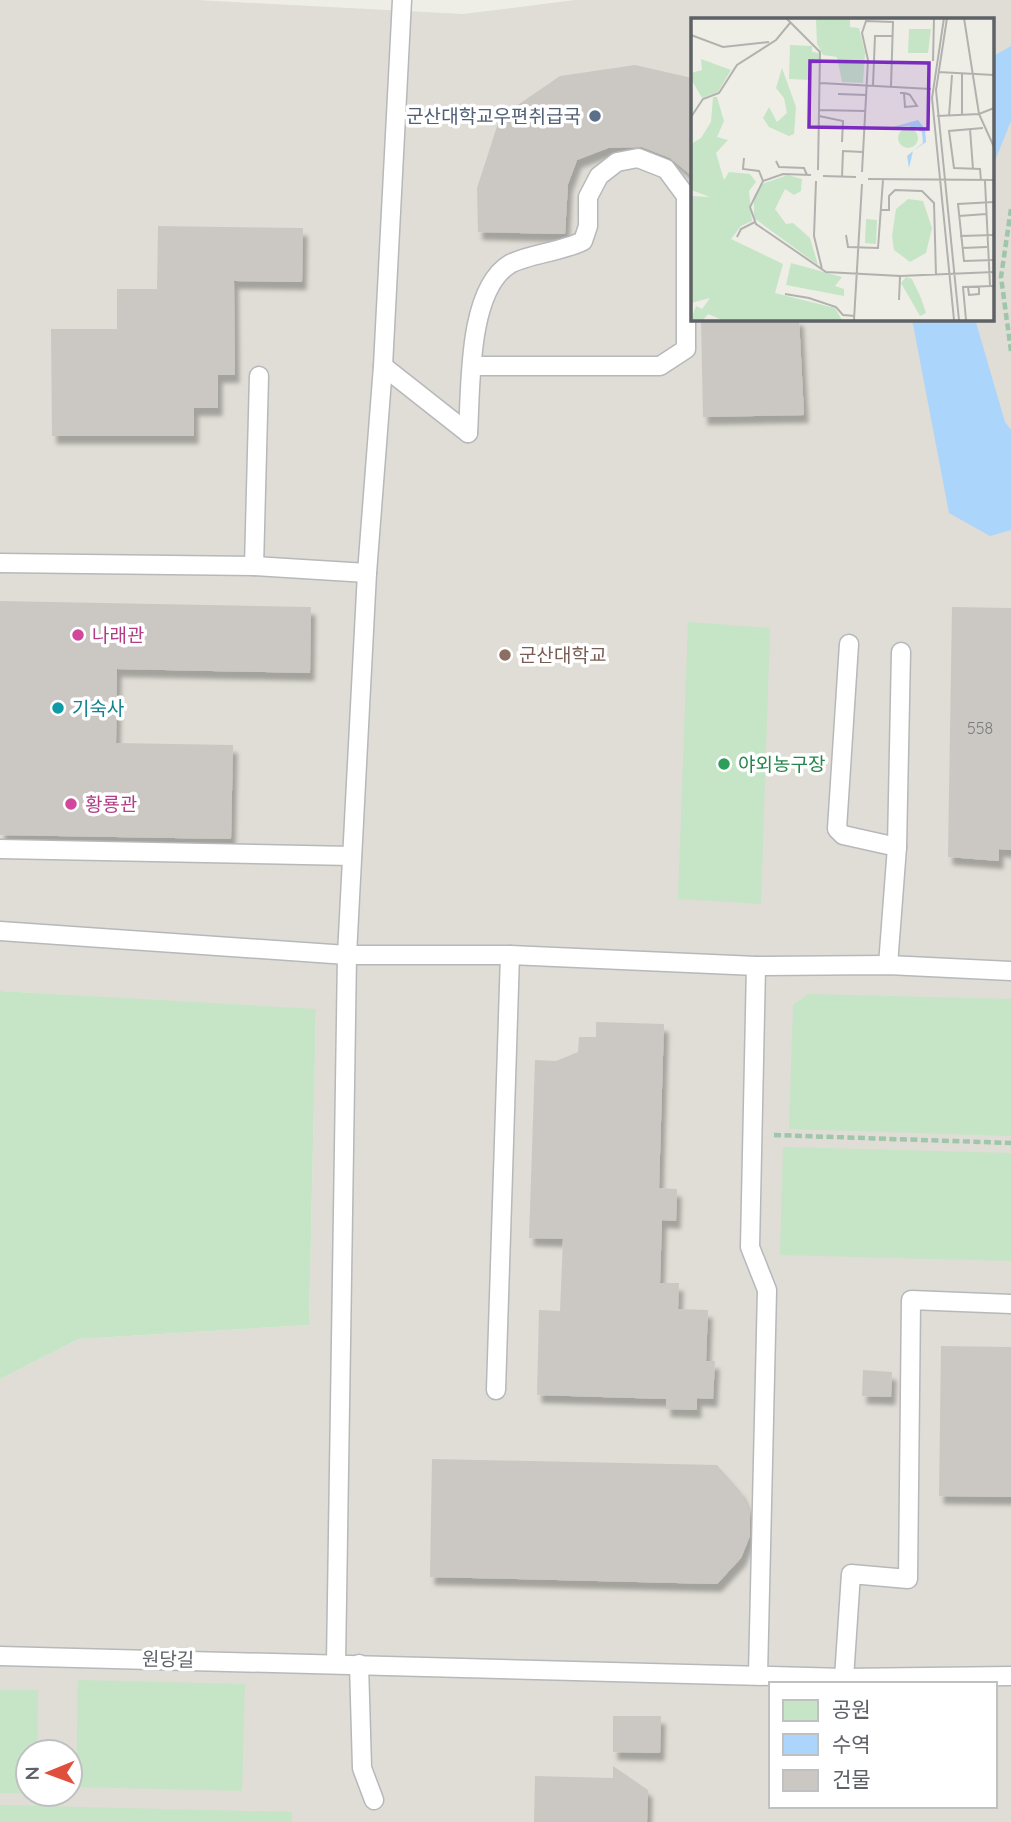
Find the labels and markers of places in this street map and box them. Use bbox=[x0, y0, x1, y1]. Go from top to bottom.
place label: 군산대학교우편취급국 bbox=[406, 104, 581, 128]
marker: 군산대학교우편취급국 bbox=[587, 108, 603, 124]
place label: 나래관 bbox=[92, 623, 144, 647]
marker: 나래관 bbox=[70, 627, 86, 643]
place label: 군산대학교 bbox=[519, 643, 606, 667]
marker: 군산대학교 bbox=[497, 647, 513, 663]
place label: 기숙사 bbox=[72, 696, 124, 720]
marker: 기숙사 bbox=[50, 700, 66, 716]
place label: 야외농구장 bbox=[738, 752, 825, 776]
marker: 야외농구장 bbox=[716, 756, 732, 772]
place label: 황룡관 bbox=[85, 792, 137, 816]
marker: 황룡관 bbox=[63, 796, 79, 812]

